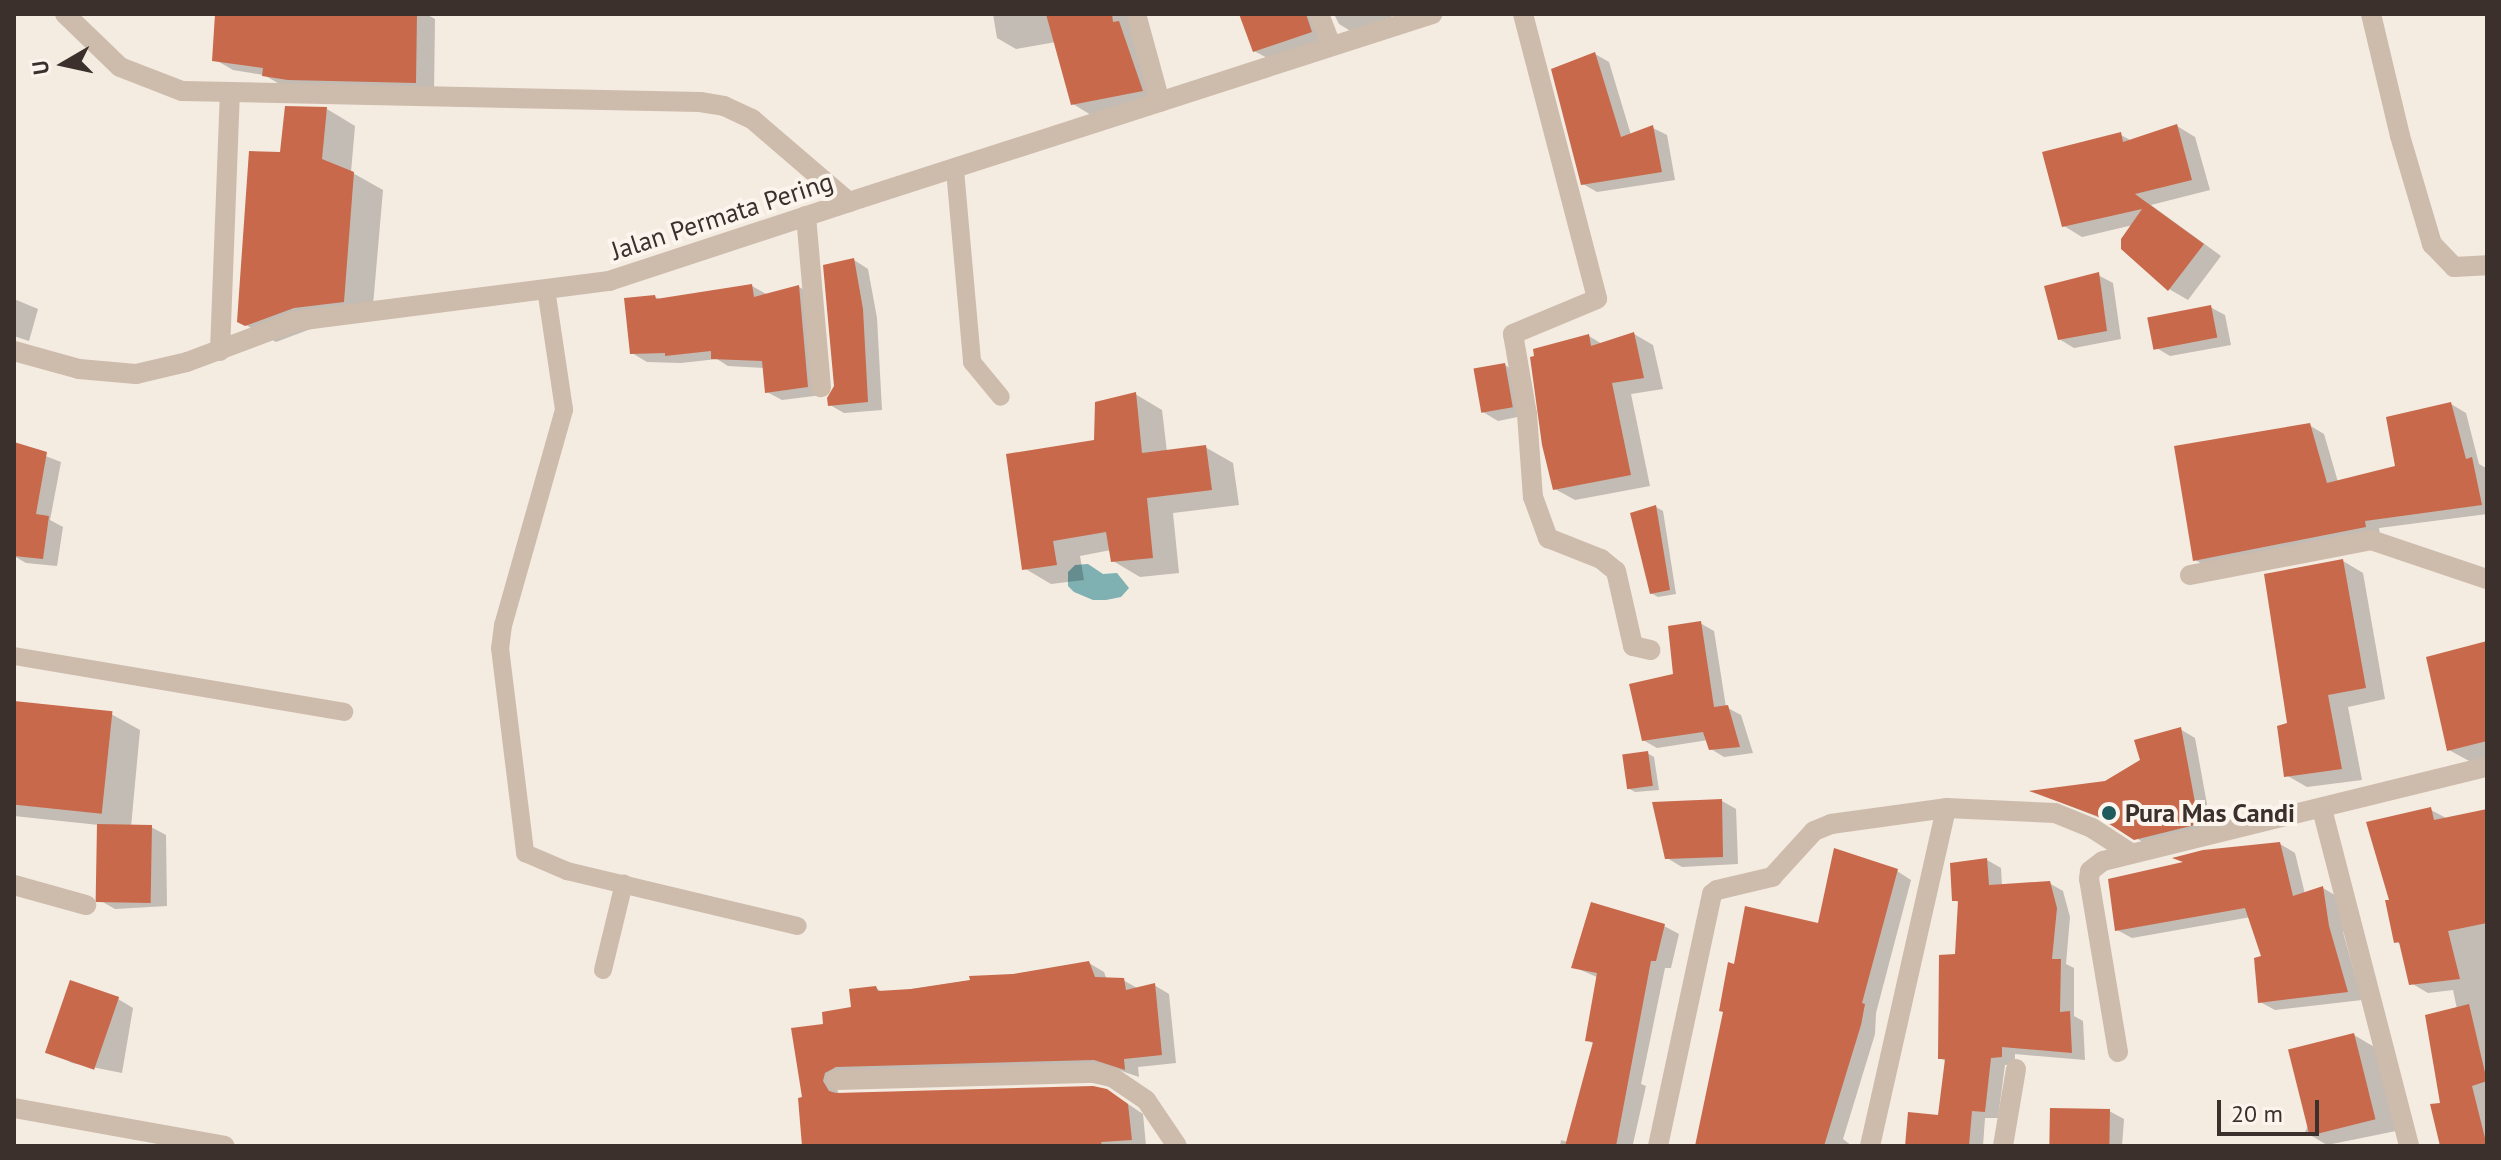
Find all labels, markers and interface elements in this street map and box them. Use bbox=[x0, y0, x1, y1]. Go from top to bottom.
north arrow bbox=[24, 24, 104, 104]
text: U bbox=[25, 59, 55, 77]
street label: Jalan Permata Pering bbox=[607, 165, 837, 267]
place label: Pura Mas Candi bbox=[2125, 797, 2295, 829]
marker: Pura Mas Candi bbox=[2100, 804, 2118, 822]
scale bar bbox=[2221, 1084, 2323, 1134]
text: 20 m bbox=[2231, 1098, 2283, 1129]

